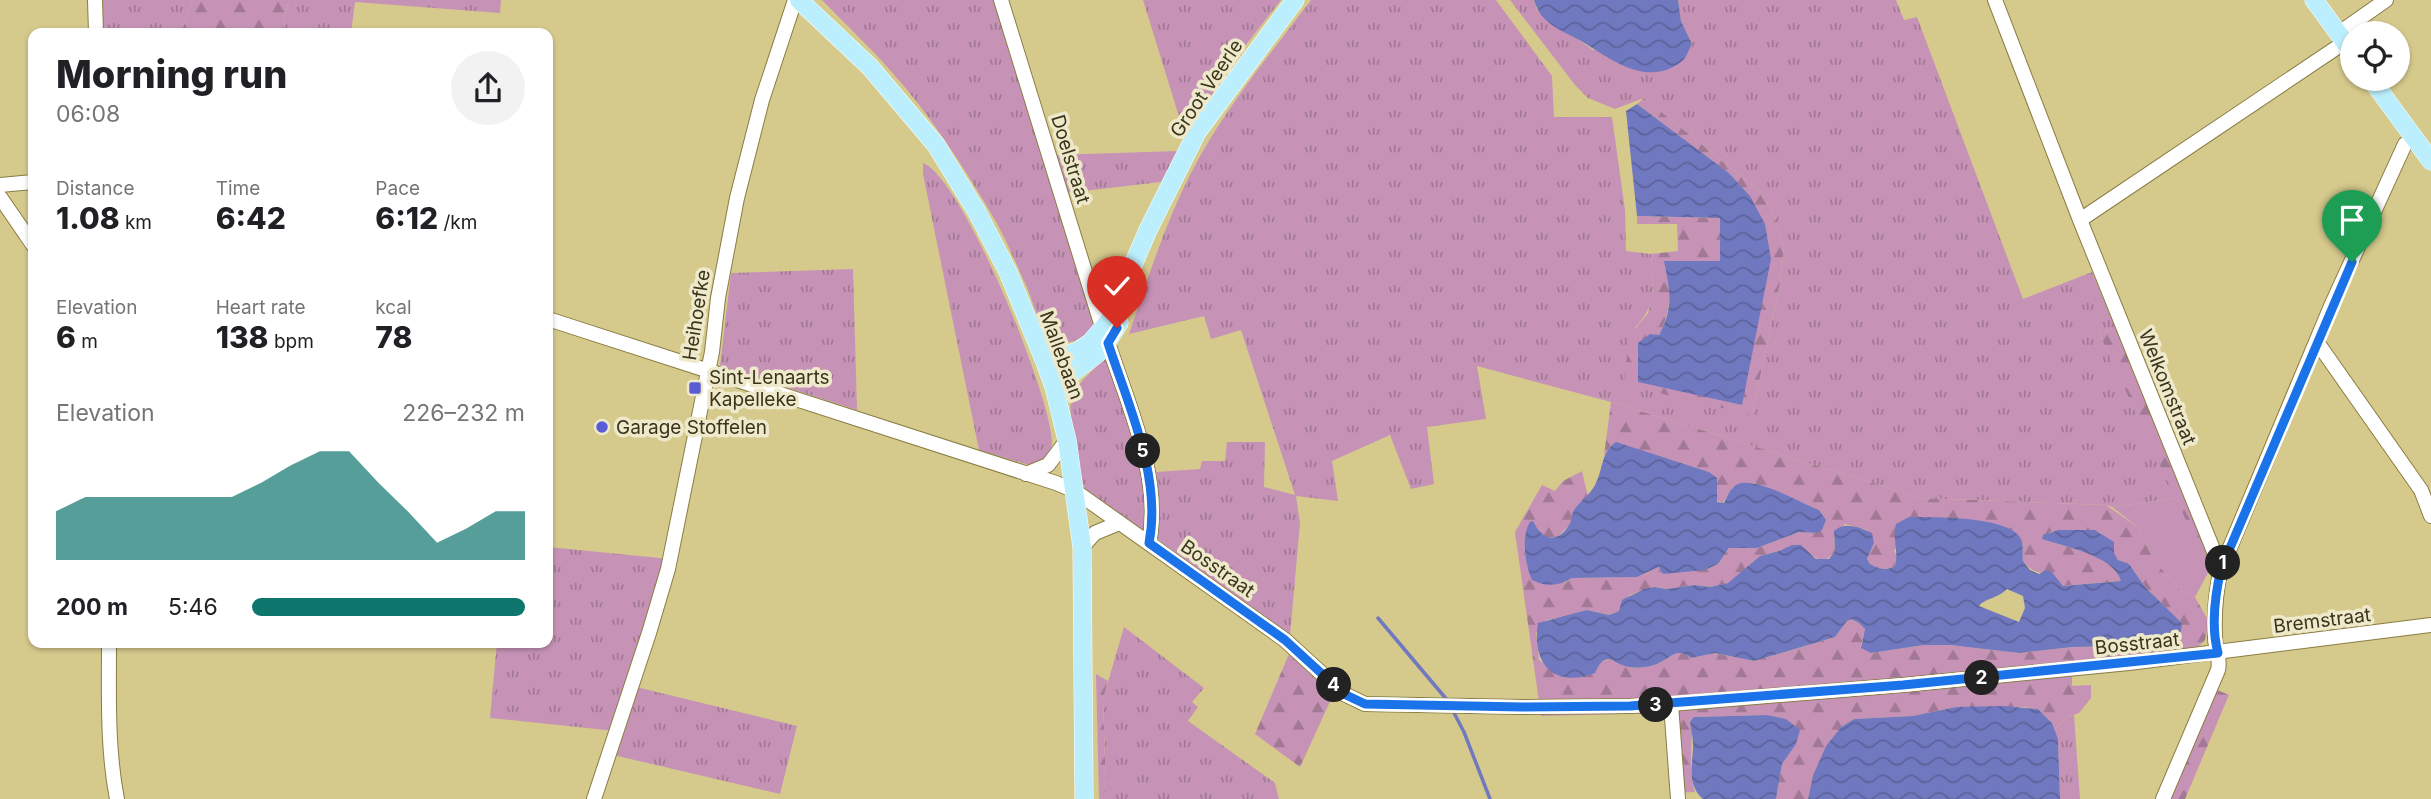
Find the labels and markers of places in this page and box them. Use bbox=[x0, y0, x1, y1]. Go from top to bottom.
pin bbox=[2322, 190, 2382, 262]
pin bbox=[1087, 256, 1147, 328]
place label: Sint-Lenaarts Kapelleke bbox=[709, 366, 830, 411]
marker: Sint-Lenaarts Kapelleke bbox=[687, 380, 703, 396]
place label: Garage Stoffelen bbox=[616, 416, 767, 439]
marker: Garage Stoffelen bbox=[594, 419, 610, 435]
pin: 5 bbox=[1126, 434, 1160, 468]
pin: 1 bbox=[2206, 546, 2240, 580]
pin: 2 bbox=[1965, 660, 2000, 696]
pin: 4 bbox=[1316, 668, 1352, 702]
pin: 3 bbox=[1638, 688, 1674, 722]

